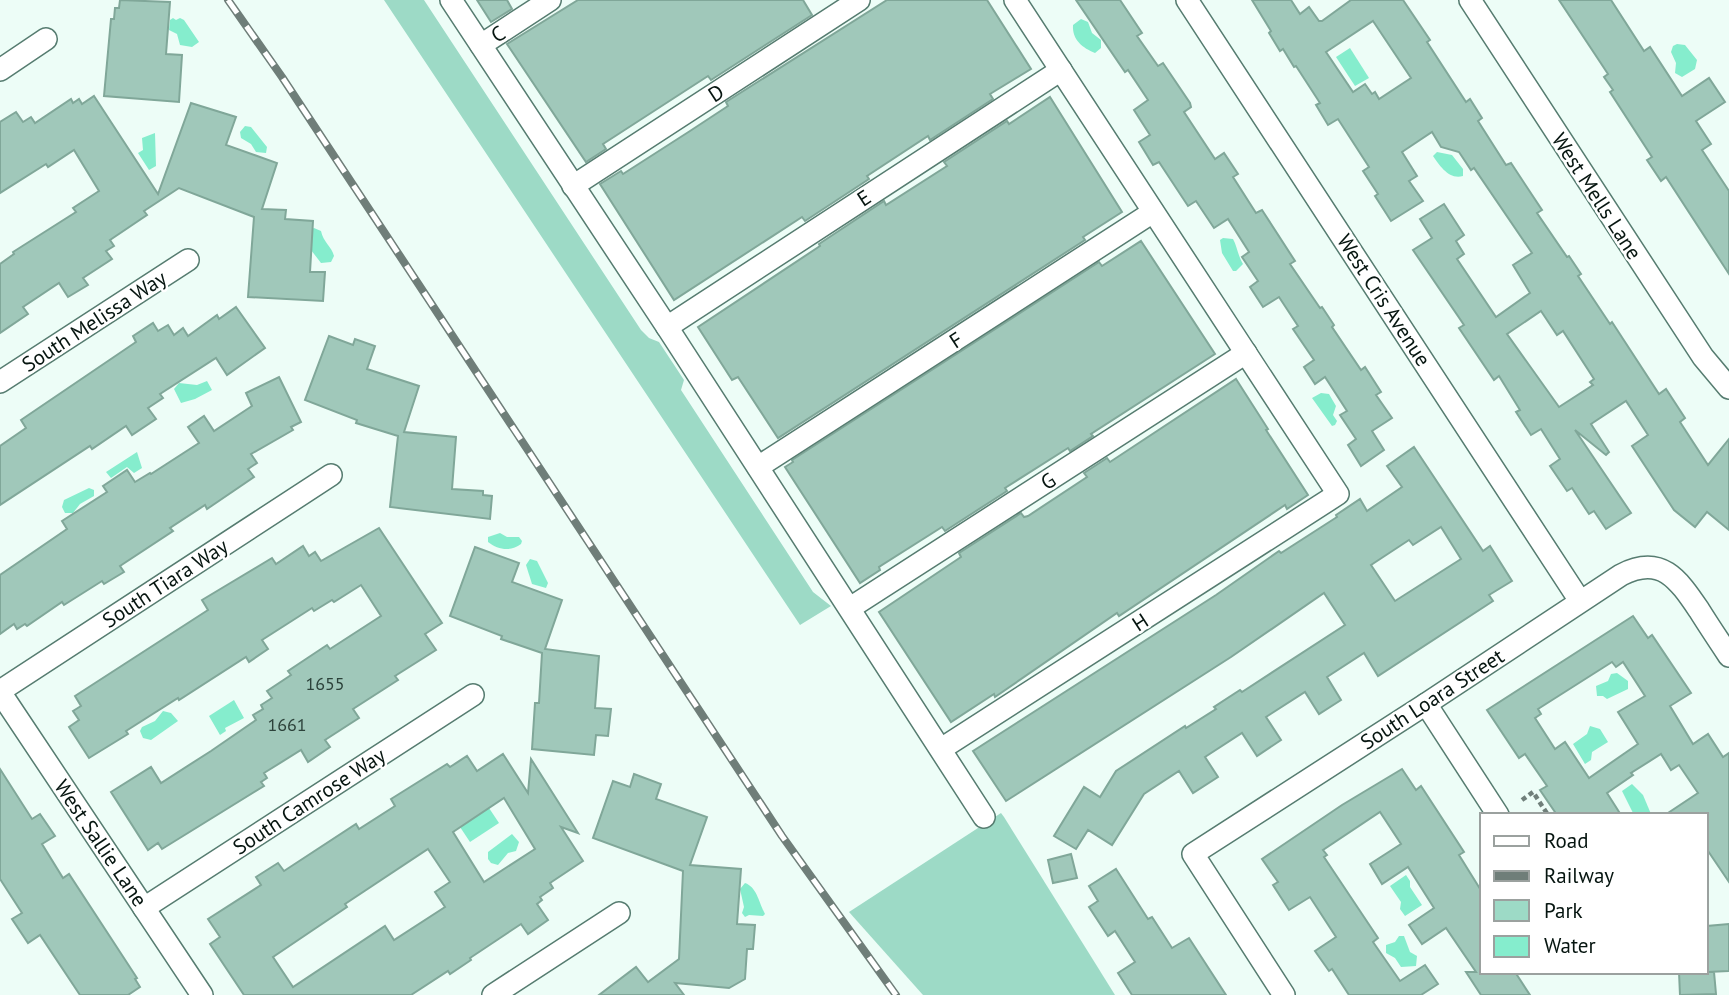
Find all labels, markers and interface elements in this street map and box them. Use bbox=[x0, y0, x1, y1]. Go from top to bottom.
street label: C bbox=[486, 19, 510, 49]
street label: D bbox=[703, 78, 729, 108]
street label: West Mells Lane bbox=[1546, 128, 1648, 264]
street label: E bbox=[852, 184, 876, 212]
street label: West Cris Avenue bbox=[1331, 229, 1437, 371]
street label: South Melissa Way bbox=[17, 264, 172, 378]
street label: F bbox=[944, 326, 968, 354]
street label: G bbox=[1035, 466, 1061, 496]
street label: South Tiara Way bbox=[97, 532, 233, 634]
street label: H bbox=[1127, 607, 1153, 637]
street label: South Loara Street bbox=[1355, 642, 1509, 756]
house number: 1655 bbox=[305, 672, 345, 695]
house number: 1661 bbox=[267, 713, 307, 736]
street label: South Camrose Way bbox=[227, 741, 391, 860]
street label: West Sallie Lane bbox=[49, 774, 153, 912]
legend bbox=[1480, 813, 1708, 974]
text: Road bbox=[1544, 827, 1588, 854]
text: Railway bbox=[1544, 862, 1614, 889]
text: Park bbox=[1544, 897, 1583, 924]
text: Water bbox=[1544, 932, 1596, 959]

